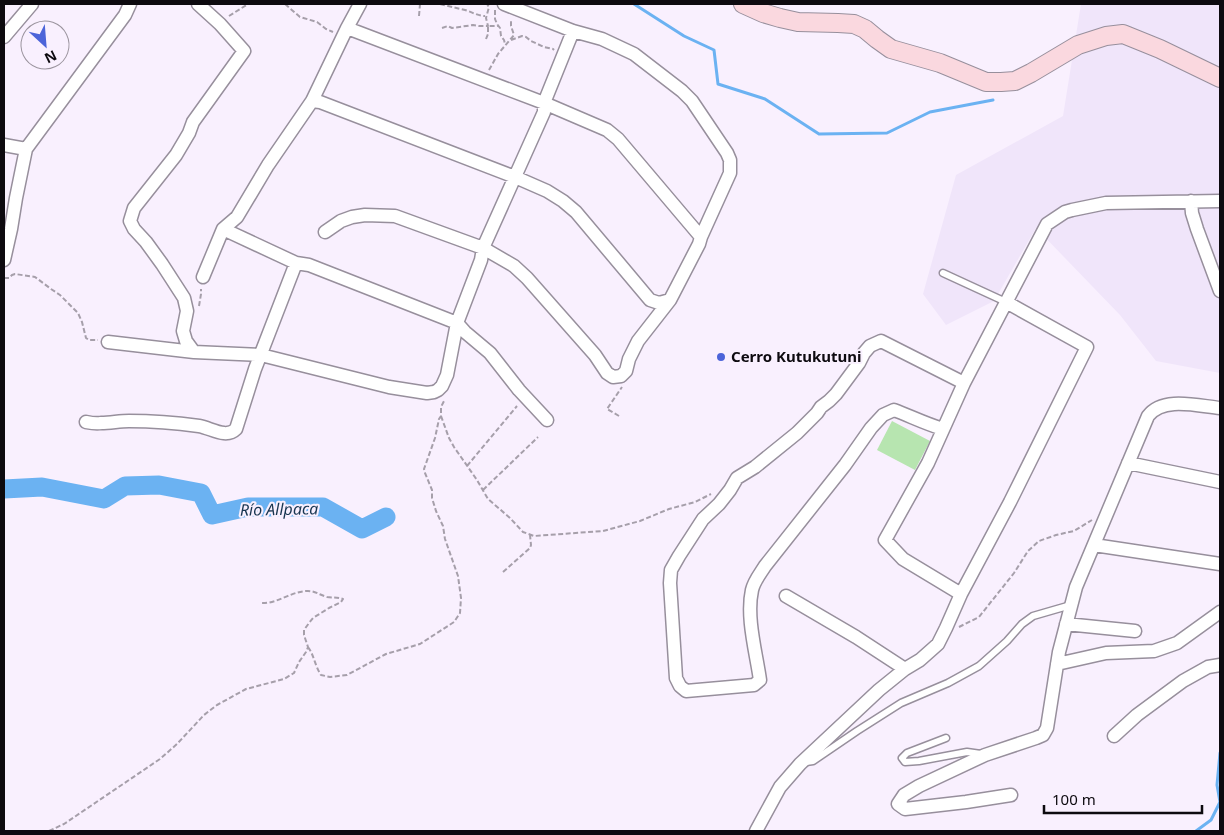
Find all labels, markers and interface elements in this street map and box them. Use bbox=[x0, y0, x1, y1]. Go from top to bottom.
north arrow bbox=[20, 20, 70, 70]
text: N bbox=[42, 46, 60, 68]
place label: Cerro Kutukutuni bbox=[731, 346, 862, 366]
marker: Cerro Kutukutuni bbox=[715, 351, 727, 363]
water label: Río Allpaca bbox=[240, 497, 318, 521]
scale bar bbox=[1044, 782, 1202, 814]
text: 100 m bbox=[1052, 789, 1096, 809]

